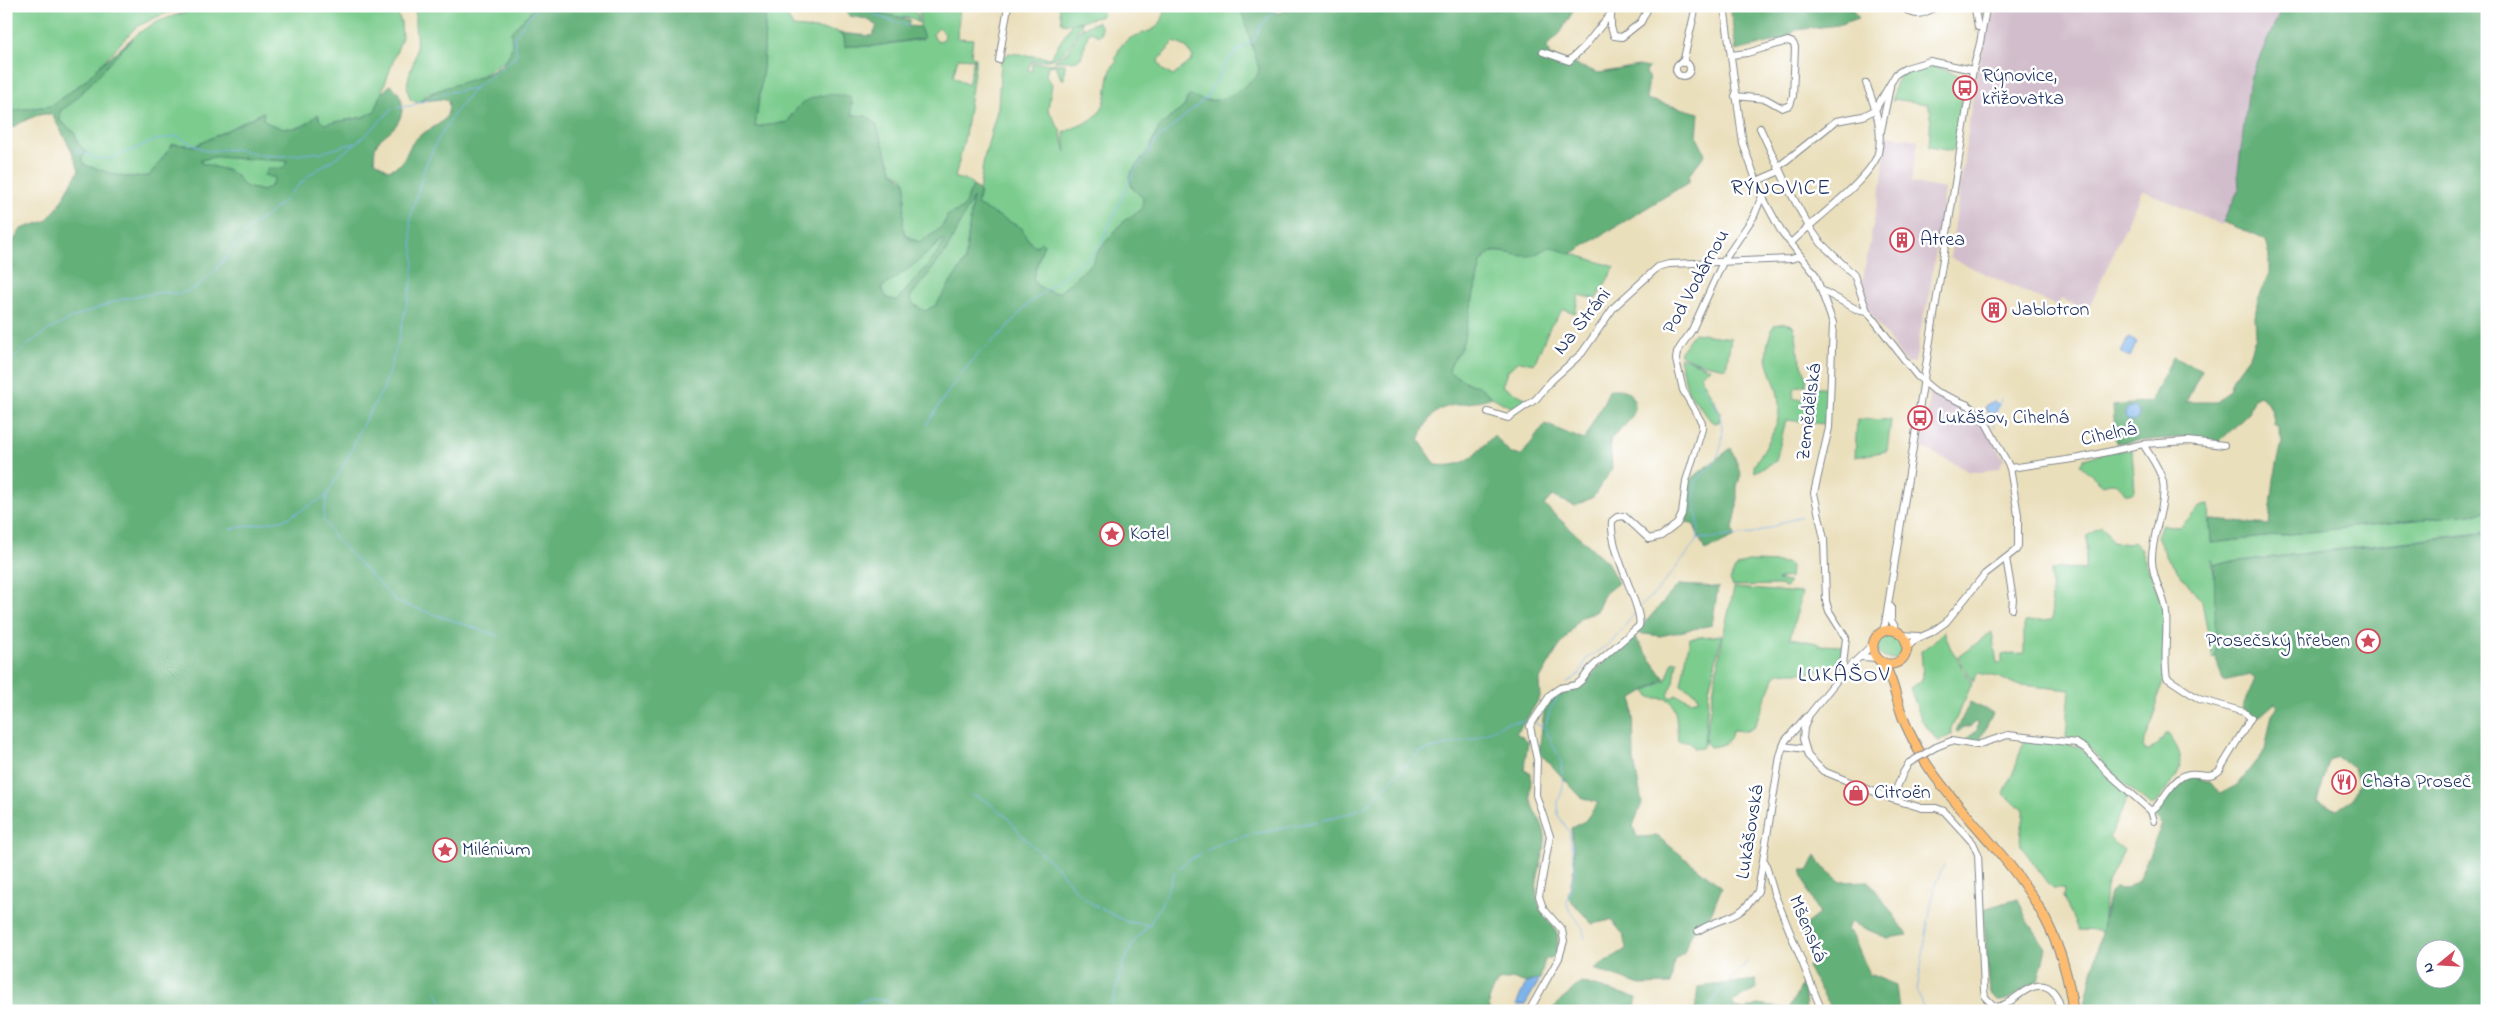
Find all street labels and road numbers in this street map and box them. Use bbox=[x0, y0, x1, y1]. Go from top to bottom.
street label: Pod Vodárnou bbox=[1656, 224, 1738, 340]
street label: Na Stráni bbox=[1547, 282, 1619, 362]
street label: Zemědělská bbox=[1790, 362, 1830, 462]
street label: Cihelná bbox=[2078, 415, 2140, 455]
street label: Lukášovská bbox=[1729, 783, 1773, 881]
street label: Mšenská bbox=[1780, 891, 1834, 967]

